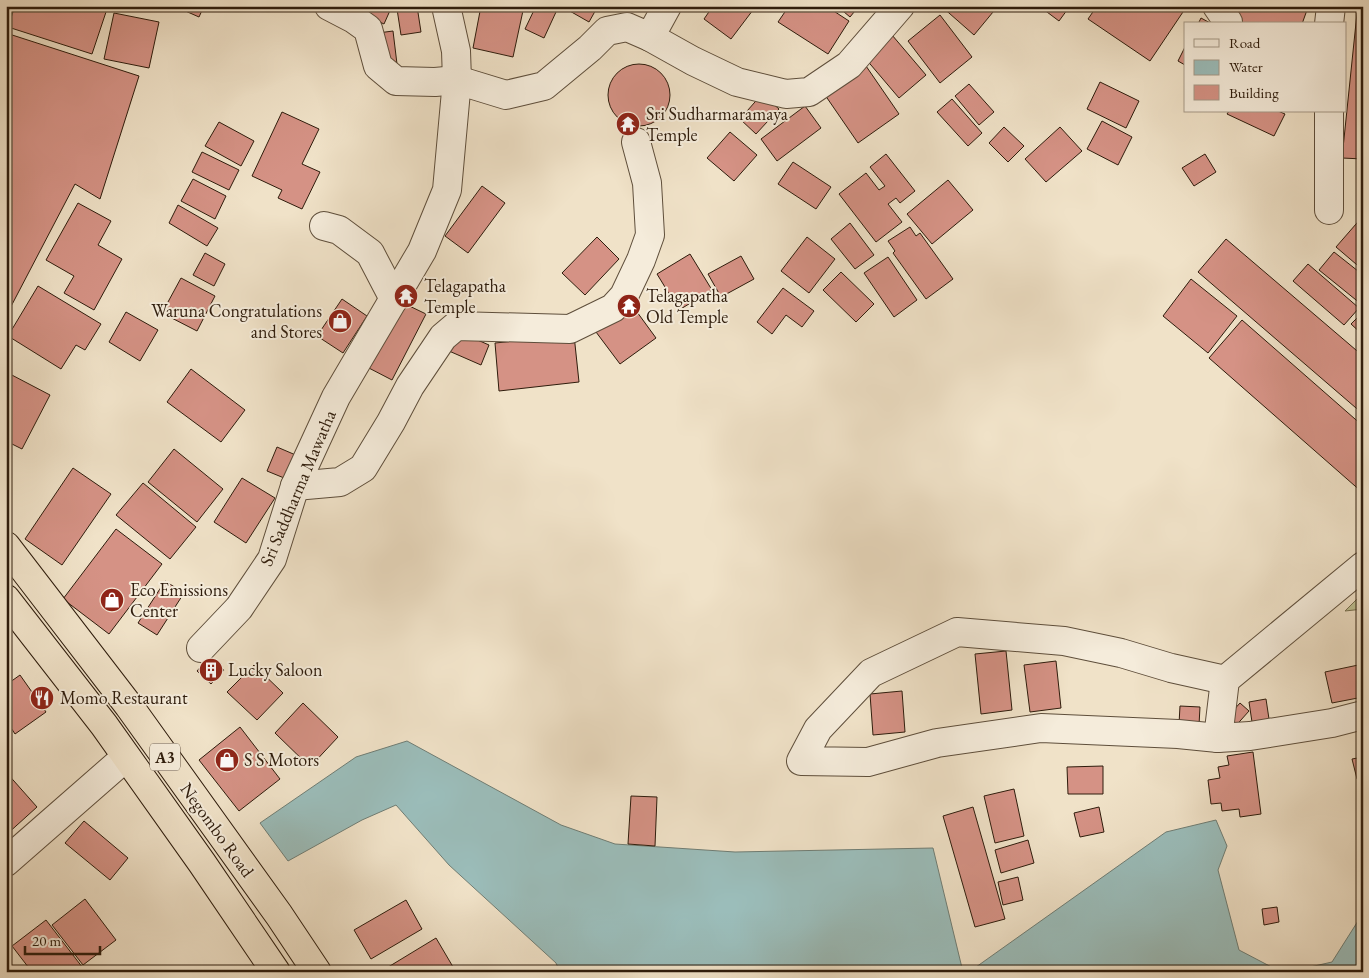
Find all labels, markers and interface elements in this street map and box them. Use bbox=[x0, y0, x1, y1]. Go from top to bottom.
legend bbox=[1184, 22, 1346, 112]
text: Road bbox=[1229, 33, 1261, 52]
text: Water bbox=[1229, 57, 1263, 76]
text: Building bbox=[1229, 83, 1279, 102]
place label: Sri Sudharmaramaya Temple bbox=[646, 102, 789, 146]
temple icon: Sri Sudharmaramaya Temple bbox=[615, 111, 641, 137]
place label: Telagapatha Temple bbox=[424, 274, 507, 318]
temple icon: Telagapatha Temple bbox=[393, 283, 419, 309]
place label: Telagapatha Old Temple bbox=[646, 284, 729, 328]
temple icon: Telagapatha Old Temple bbox=[616, 293, 642, 319]
place label: Waruna Congratulations and Stores bbox=[151, 299, 322, 343]
shop icon: Waruna Congratulations and Stores bbox=[327, 308, 353, 334]
street label: Sri Saddharma Mawatha bbox=[254, 405, 341, 569]
place label: Eco Emissions Center bbox=[130, 578, 228, 622]
shop icon: Eco Emissions Center bbox=[99, 587, 125, 613]
building icon: Lucky Saloon bbox=[198, 657, 224, 683]
place label: Lucky Saloon bbox=[228, 658, 323, 681]
restaurant icon: Momo Restaurant bbox=[29, 685, 55, 711]
place label: Momo Restaurant bbox=[60, 686, 188, 709]
road number: A3 bbox=[150, 744, 180, 770]
shop icon: S S Motors bbox=[214, 747, 240, 773]
place label: S S Motors bbox=[244, 748, 319, 771]
street label: Negombo Road bbox=[175, 778, 260, 882]
scale bar bbox=[25, 923, 100, 955]
text: 20 m bbox=[32, 931, 61, 950]

